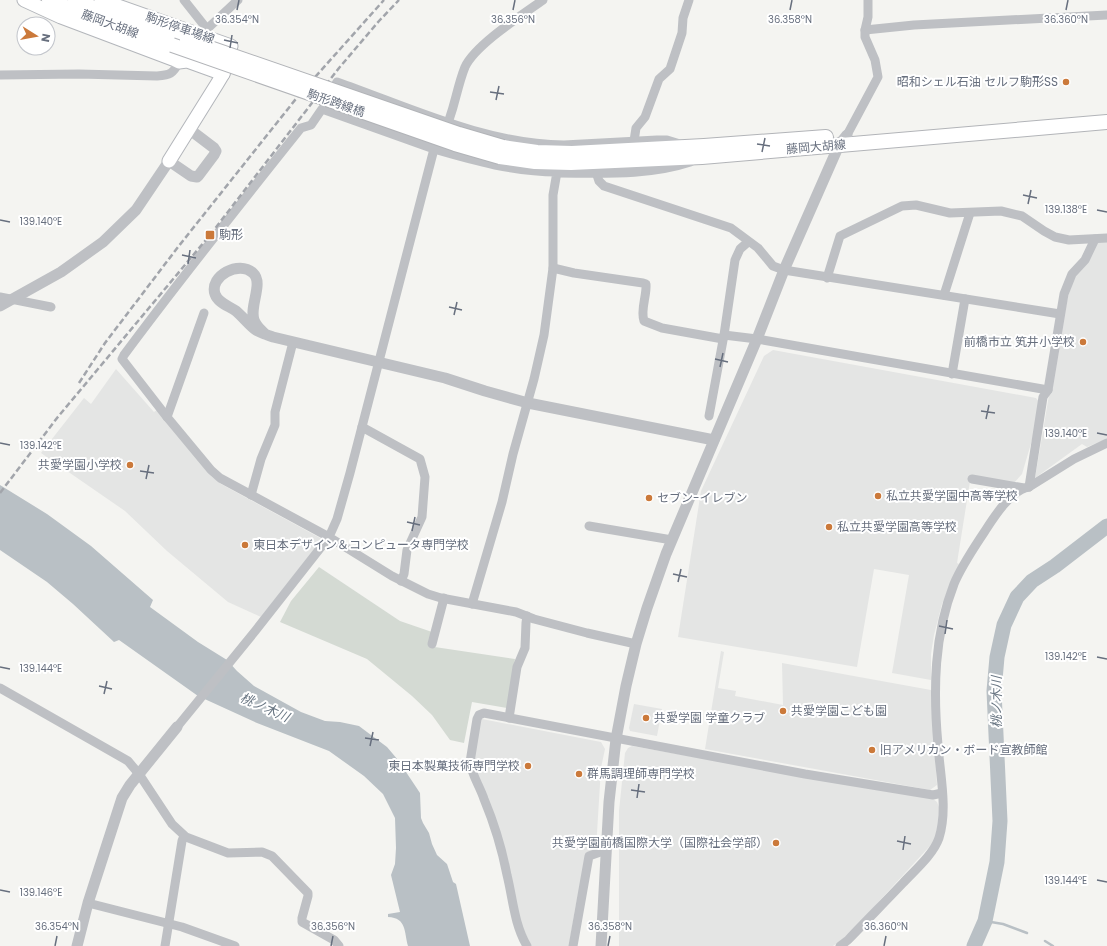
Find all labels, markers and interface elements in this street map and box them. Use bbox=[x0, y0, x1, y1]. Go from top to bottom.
street label: 藤岡大胡線 bbox=[79, 5, 141, 42]
street label: 駒形停車場線 bbox=[143, 8, 217, 47]
text: 36.354°N bbox=[215, 12, 259, 27]
text: 36.356°N bbox=[491, 12, 535, 27]
text: 36.358°N bbox=[768, 12, 812, 27]
text: 36.360°N bbox=[1044, 12, 1088, 27]
north arrow bbox=[16, 16, 56, 56]
text: N bbox=[37, 32, 54, 43]
place label: 昭和シェル石油 セルフ駒形SS bbox=[897, 73, 1058, 90]
marker: 昭和シェル石油 セルフ駒形SS bbox=[1061, 77, 1071, 87]
street label: 駒形跨線橋 bbox=[305, 85, 367, 120]
street label: 藤岡大胡線 bbox=[785, 135, 847, 158]
text: 139.138°E bbox=[1045, 202, 1087, 217]
text: 139.140°E bbox=[20, 214, 62, 229]
place label: 駒形 bbox=[219, 226, 243, 243]
marker: 駒形 bbox=[204, 229, 216, 241]
place label: 前橋市立 笂井小学校 bbox=[964, 333, 1075, 350]
marker: 前橋市立 笂井小学校 bbox=[1078, 337, 1088, 347]
text: 139.140°E bbox=[1045, 426, 1087, 441]
text: 139.142°E bbox=[20, 438, 62, 453]
place label: 共愛学園小学校 bbox=[38, 456, 122, 473]
marker: 共愛学園小学校 bbox=[125, 460, 135, 470]
place label: 私立共愛学園中高等学校 bbox=[886, 487, 1018, 504]
place label: セブン-イレブン bbox=[657, 489, 748, 506]
marker: 私立共愛学園中高等学校 bbox=[873, 491, 883, 501]
marker: セブン-イレブン bbox=[644, 493, 654, 503]
place label: 私立共愛学園高等学校 bbox=[837, 518, 957, 535]
marker: 私立共愛学園高等学校 bbox=[824, 522, 834, 532]
place label: 東日本デザイン＆コンピュータ専門学校 bbox=[253, 536, 469, 553]
marker: 東日本デザイン＆コンピュータ専門学校 bbox=[240, 540, 250, 550]
text: 139.142°E bbox=[1045, 649, 1087, 664]
text: 139.144°E bbox=[20, 661, 62, 676]
water label: 桃ノ木川 bbox=[987, 674, 1006, 728]
water label: 桃ノ木川 bbox=[237, 688, 294, 728]
place label: 共愛学園こども園 bbox=[791, 702, 887, 719]
marker: 共愛学園こども園 bbox=[778, 706, 788, 716]
place label: 共愛学園 学童クラブ bbox=[654, 709, 765, 726]
marker: 共愛学園 学童クラブ bbox=[641, 713, 651, 723]
place label: 旧アメリカン・ボード宣教師館 bbox=[880, 741, 1047, 758]
marker: 旧アメリカン・ボード宣教師館 bbox=[867, 745, 877, 755]
place label: 東日本製菓技術専門学校 bbox=[388, 757, 520, 774]
marker: 東日本製菓技術専門学校 bbox=[523, 761, 533, 771]
place label: 群馬調理師専門学校 bbox=[587, 765, 695, 782]
marker: 群馬調理師専門学校 bbox=[574, 769, 584, 779]
place label: 共愛学園前橋国際大学（国際社会学部） bbox=[552, 834, 768, 851]
marker: 共愛学園前橋国際大学（国際社会学部） bbox=[771, 838, 781, 848]
text: 139.144°E bbox=[1045, 873, 1087, 888]
text: 139.146°E bbox=[20, 885, 62, 900]
text: 36.354°N bbox=[35, 919, 79, 934]
text: 36.356°N bbox=[311, 919, 355, 934]
text: 36.358°N bbox=[588, 919, 632, 934]
text: 36.360°N bbox=[864, 919, 908, 934]

